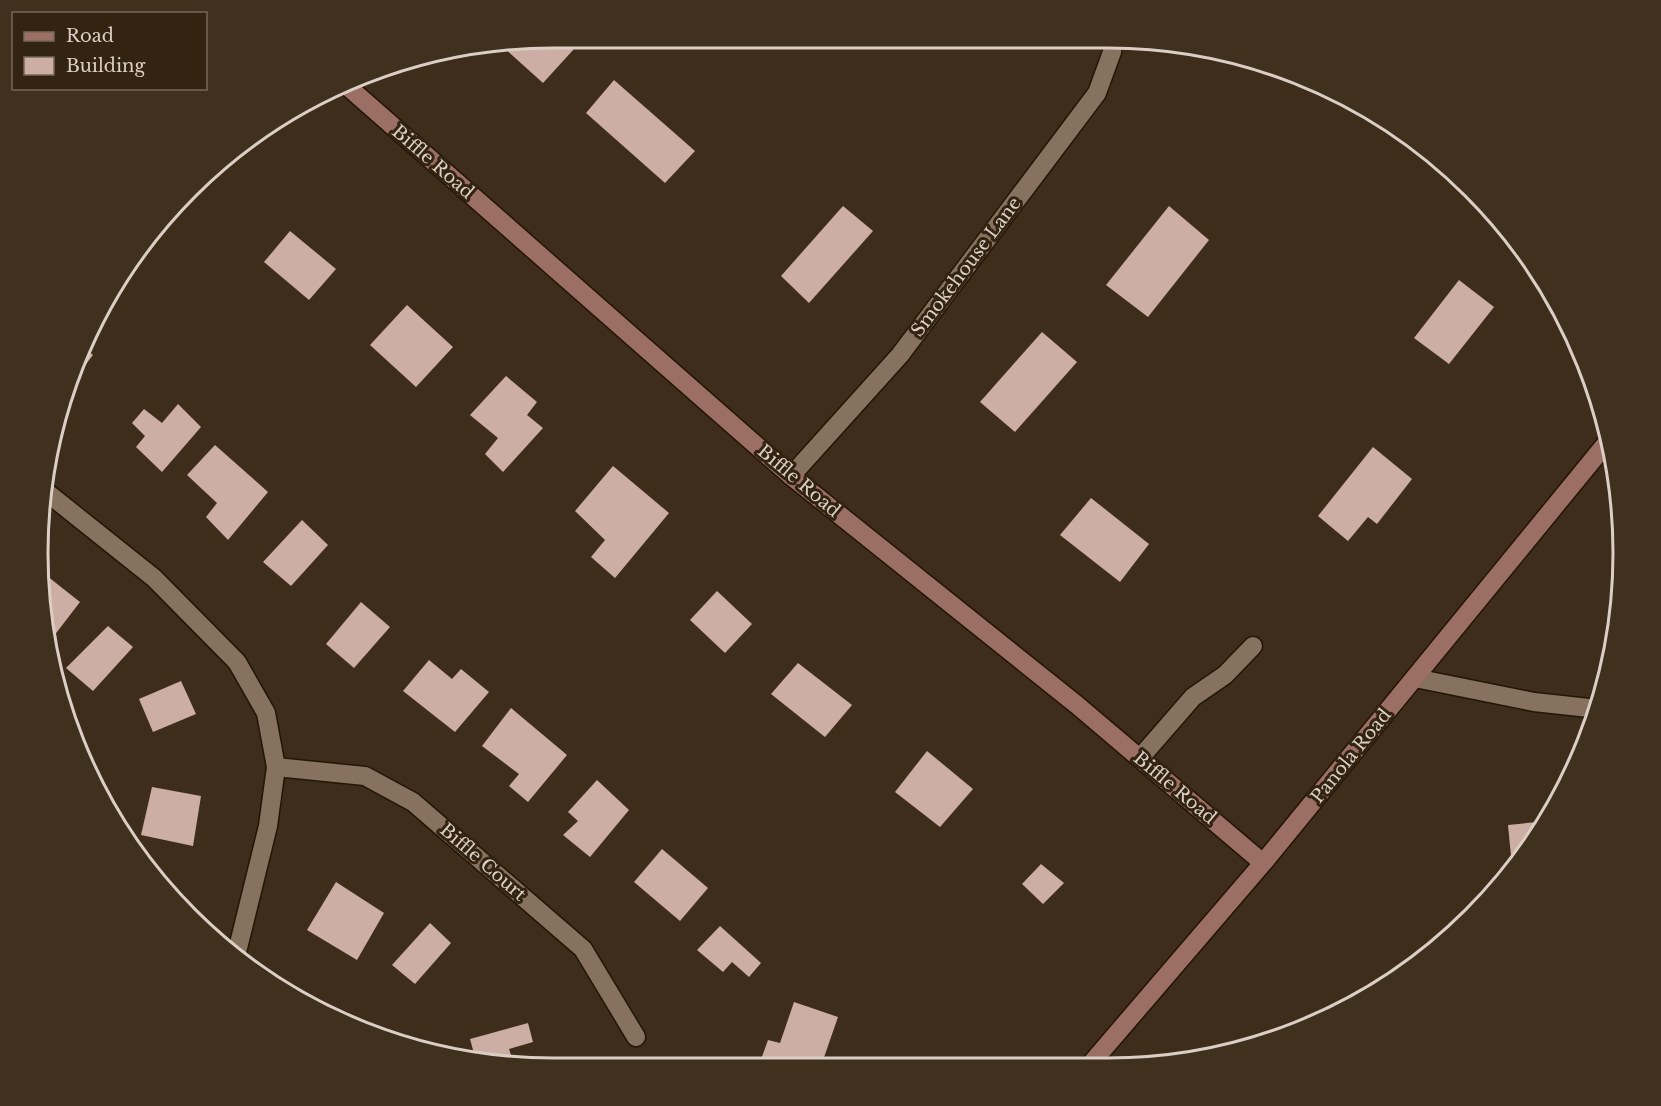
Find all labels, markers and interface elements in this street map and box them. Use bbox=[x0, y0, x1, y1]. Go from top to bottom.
legend bbox=[12, 12, 207, 90]
text: Road bbox=[66, 25, 114, 47]
text: Building bbox=[66, 55, 145, 77]
street label: Biffle Road bbox=[388, 120, 478, 204]
street label: Smokehouse Lane bbox=[906, 193, 1026, 341]
street label: Biffle Road bbox=[753, 440, 845, 522]
street label: Panola Road bbox=[1306, 704, 1396, 808]
street label: Biffle Road bbox=[1129, 747, 1221, 829]
street label: Biffle Court bbox=[435, 819, 531, 906]

